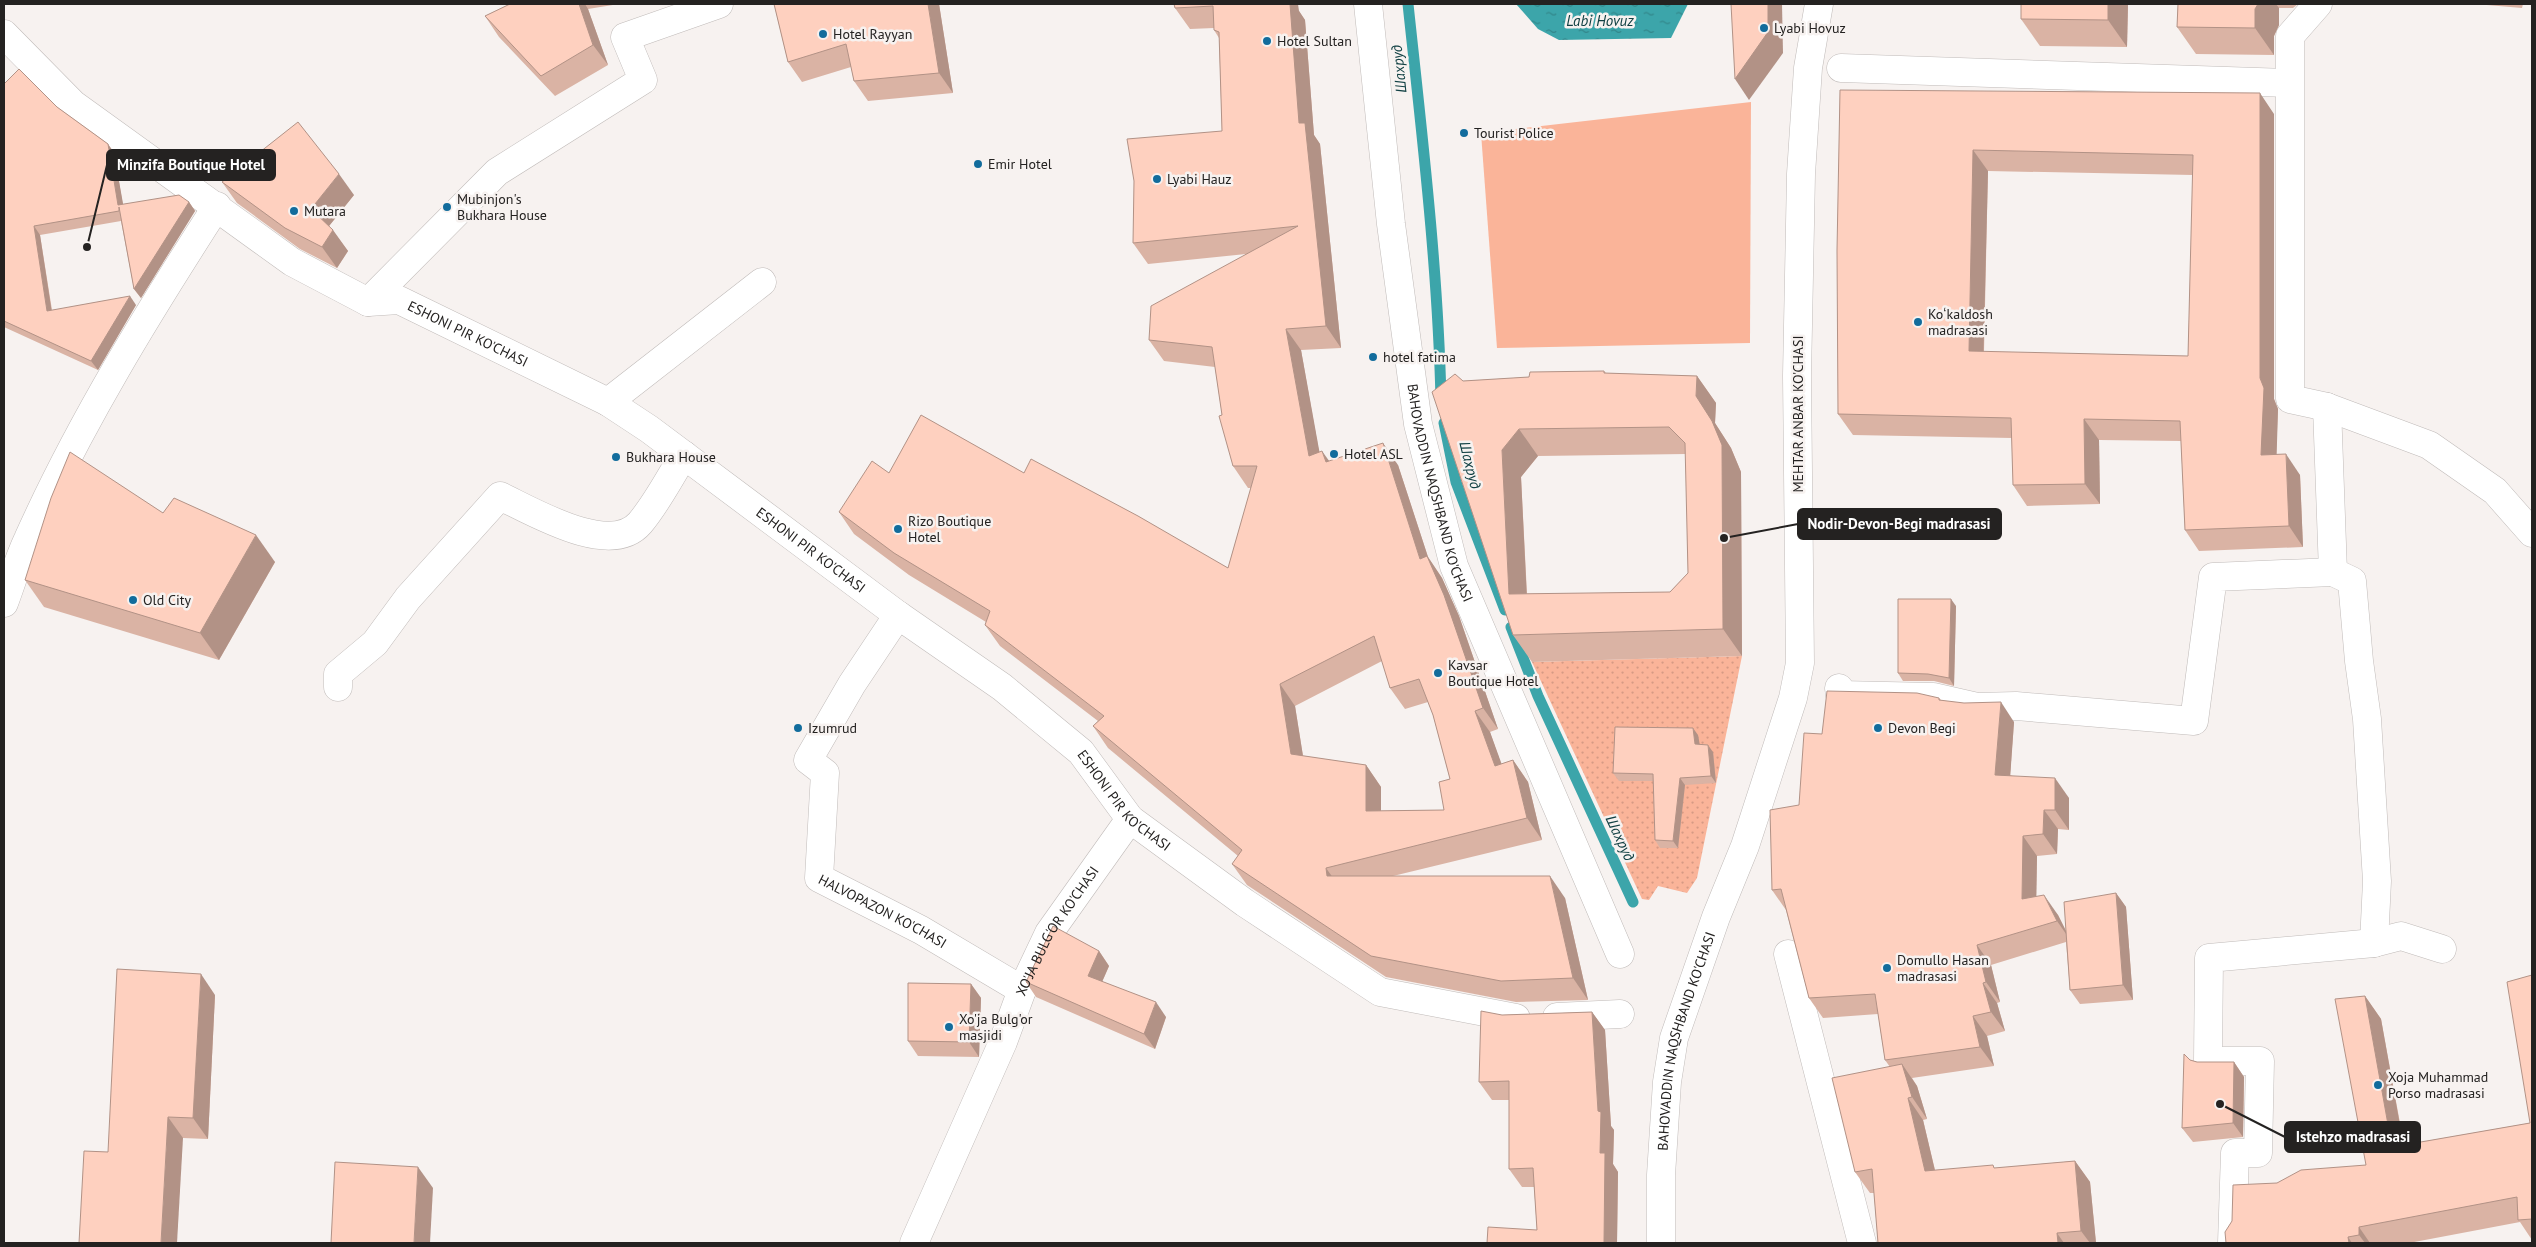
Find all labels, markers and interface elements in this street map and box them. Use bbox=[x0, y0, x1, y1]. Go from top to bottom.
water label: Labi Hovuz bbox=[1566, 11, 1634, 30]
place label: Lyabi Hovuz bbox=[1774, 19, 1846, 37]
marker: Lyabi Hovuz bbox=[1758, 22, 1770, 34]
place label: Hotel Rayyan bbox=[833, 25, 912, 43]
marker: Hotel Rayyan bbox=[817, 28, 829, 40]
place label: Hotel Sultan bbox=[1277, 32, 1352, 50]
marker: Hotel Sultan bbox=[1261, 35, 1273, 47]
water label: Шахруд bbox=[1386, 44, 1410, 94]
place label: Tourist Police bbox=[1474, 124, 1554, 142]
marker: Tourist Police bbox=[1458, 127, 1470, 139]
callout: Minzifa Boutique Hotel bbox=[107, 150, 275, 180]
text: Minzifa Boutique Hotel bbox=[117, 155, 266, 174]
place label: Emir Hotel bbox=[988, 155, 1052, 173]
marker: Emir Hotel bbox=[972, 158, 984, 170]
place label: Lyabi Hauz bbox=[1167, 170, 1232, 188]
marker: Lyabi Hauz bbox=[1151, 173, 1163, 185]
place label: Mubinjon's Bukhara House bbox=[457, 190, 547, 224]
marker: Mubinjon's Bukhara House bbox=[441, 201, 453, 213]
place label: Mutara bbox=[304, 202, 346, 220]
marker: Mutara bbox=[288, 205, 300, 217]
street label: ESHONI PIR KO'CHASI bbox=[405, 297, 531, 371]
place label: Koʻkaldosh madrasasi bbox=[1928, 305, 1993, 339]
marker: Koʻkaldosh madrasasi bbox=[1912, 316, 1924, 328]
street label: MEHTAR ANBAR KO'CHASI bbox=[1789, 335, 1807, 493]
place label: hotel fatima bbox=[1383, 348, 1456, 366]
marker: hotel fatima bbox=[1367, 351, 1379, 363]
street label: BAHOVADDIN NAQSHBAND KO'CHASI bbox=[1404, 383, 1477, 605]
water label: Шахруд bbox=[1455, 439, 1486, 491]
place label: Hotel ASL bbox=[1344, 445, 1403, 463]
place label: Bukhara House bbox=[626, 448, 716, 466]
marker: Hotel ASL bbox=[1328, 448, 1340, 460]
marker: Bukhara House bbox=[610, 451, 622, 463]
street label: ESHONI PIR KO'CHASI bbox=[753, 503, 869, 597]
callout: Nodir-Devon-Begi madrasasi bbox=[1798, 509, 2001, 539]
place label: Rizo Boutique Hotel bbox=[908, 512, 991, 546]
text: Nodir-Devon-Begi madrasasi bbox=[1807, 514, 1991, 533]
marker: Rizo Boutique Hotel bbox=[892, 523, 904, 535]
place label: Old City bbox=[143, 591, 191, 609]
marker: Old City bbox=[127, 594, 139, 606]
place label: Kavsar Boutique Hotel bbox=[1448, 656, 1538, 690]
marker: Kavsar Boutique Hotel bbox=[1432, 667, 1444, 679]
place label: Izumrud bbox=[808, 719, 857, 737]
place label: Devon Begi bbox=[1888, 719, 1956, 737]
marker: Izumrud bbox=[792, 722, 804, 734]
marker: Devon Begi bbox=[1872, 722, 1884, 734]
street label: ESHONI PIR KO'CHASI bbox=[1073, 746, 1174, 855]
water label: Шахруд bbox=[1602, 812, 1639, 864]
street label: XO'JA BULG'OR KO'CHASI bbox=[1012, 863, 1103, 998]
street label: HALVOPAZON KO'CHASI bbox=[815, 870, 950, 952]
street label: BAHOVADDIN NAQSHBAND KO'CHASI bbox=[1654, 929, 1719, 1151]
place label: Domullo Hasan madrasasi bbox=[1897, 951, 1989, 985]
marker: Domullo Hasan madrasasi bbox=[1881, 962, 1893, 974]
place label: Xo'ja Bulg'or masjidi bbox=[959, 1010, 1033, 1044]
marker: Xo'ja Bulg'or masjidi bbox=[943, 1021, 955, 1033]
place label: Xoja Muhammad Porso madrasasi bbox=[2388, 1068, 2488, 1102]
marker: Xoja Muhammad Porso madrasasi bbox=[2372, 1079, 2384, 1091]
callout: Istehzo madrasasi bbox=[2285, 1122, 2420, 1152]
text: Istehzo madrasasi bbox=[2296, 1127, 2410, 1146]

